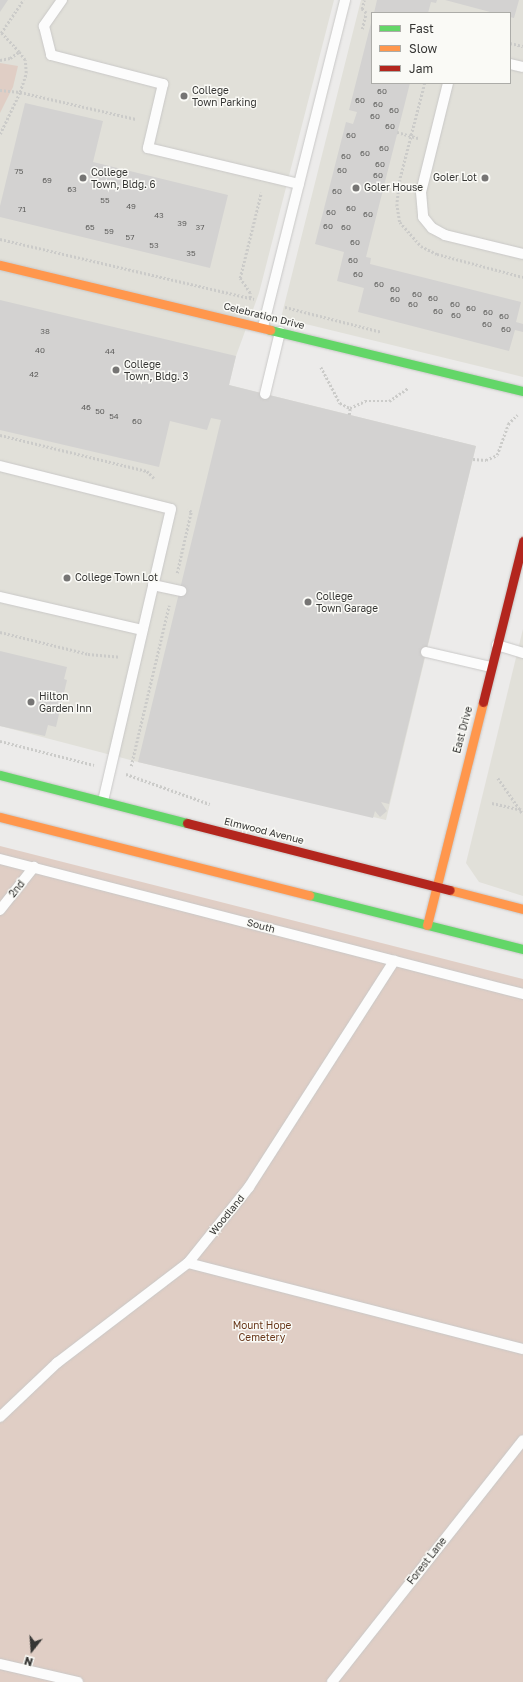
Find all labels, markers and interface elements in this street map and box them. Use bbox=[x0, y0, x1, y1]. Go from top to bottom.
legend bbox=[371, 12, 511, 84]
text: Fast bbox=[409, 21, 434, 36]
text: Slow bbox=[409, 41, 437, 56]
text: Jam bbox=[409, 61, 433, 76]
place label: College Town Parking bbox=[192, 84, 257, 108]
house number: 60 bbox=[377, 87, 387, 97]
marker: College Town Parking bbox=[179, 91, 189, 101]
house number: 60 bbox=[355, 96, 365, 106]
house number: 60 bbox=[373, 100, 383, 110]
house number: 60 bbox=[389, 106, 399, 116]
house number: 60 bbox=[370, 112, 380, 122]
house number: 60 bbox=[385, 122, 395, 132]
house number: 60 bbox=[346, 131, 356, 141]
house number: 60 bbox=[379, 144, 389, 154]
house number: 60 bbox=[360, 149, 370, 159]
house number: 60 bbox=[341, 152, 351, 162]
house number: 60 bbox=[375, 160, 385, 170]
place label: College Town, Bldg. 6 bbox=[91, 166, 156, 190]
house number: 60 bbox=[337, 166, 347, 176]
house number: 75 bbox=[15, 167, 23, 177]
house number: 60 bbox=[373, 171, 383, 181]
place label: Goler Lot bbox=[433, 172, 477, 184]
marker: College Town, Bldg. 6 bbox=[78, 173, 88, 183]
marker: Goler Lot bbox=[480, 173, 490, 183]
house number: 69 bbox=[42, 176, 52, 186]
place label: Goler House bbox=[364, 182, 423, 194]
marker: Goler House bbox=[351, 183, 361, 193]
house number: 63 bbox=[67, 185, 77, 195]
house number: 60 bbox=[332, 187, 342, 197]
house number: 55 bbox=[100, 196, 110, 206]
house number: 49 bbox=[126, 202, 136, 212]
house number: 60 bbox=[346, 204, 356, 214]
house number: 71 bbox=[18, 205, 26, 215]
house number: 60 bbox=[326, 208, 336, 218]
house number: 60 bbox=[363, 210, 373, 220]
house number: 43 bbox=[154, 211, 164, 221]
house number: 39 bbox=[177, 219, 187, 229]
house number: 60 bbox=[323, 222, 333, 232]
house number: 65 bbox=[85, 223, 95, 233]
house number: 37 bbox=[196, 223, 204, 233]
house number: 60 bbox=[341, 223, 351, 233]
house number: 59 bbox=[104, 227, 114, 237]
house number: 57 bbox=[126, 233, 134, 243]
house number: 60 bbox=[350, 238, 360, 248]
house number: 53 bbox=[149, 241, 159, 251]
house number: 35 bbox=[186, 249, 196, 259]
house number: 60 bbox=[348, 256, 358, 266]
house number: 60 bbox=[353, 270, 363, 280]
house number: 60 bbox=[374, 280, 384, 290]
house number: 60 bbox=[390, 285, 400, 295]
house number: 60 bbox=[412, 290, 422, 300]
house number: 60 bbox=[428, 294, 438, 304]
house number: 60 bbox=[390, 295, 400, 305]
street label: Celebration Drive bbox=[222, 300, 306, 332]
house number: 60 bbox=[408, 300, 418, 310]
house number: 60 bbox=[450, 300, 460, 310]
house number: 60 bbox=[466, 304, 476, 314]
house number: 60 bbox=[433, 307, 443, 317]
house number: 60 bbox=[483, 308, 493, 318]
house number: 60 bbox=[451, 311, 461, 321]
house number: 60 bbox=[499, 312, 509, 322]
house number: 60 bbox=[482, 320, 492, 330]
house number: 60 bbox=[501, 325, 511, 335]
house number: 38 bbox=[40, 327, 50, 337]
house number: 40 bbox=[35, 346, 45, 356]
house number: 44 bbox=[105, 347, 115, 357]
place label: College Town, Bldg. 3 bbox=[124, 358, 188, 382]
marker: College Town, Bldg. 3 bbox=[111, 365, 121, 375]
house number: 42 bbox=[29, 370, 39, 380]
house number: 46 bbox=[81, 403, 91, 413]
house number: 50 bbox=[95, 407, 105, 417]
house number: 54 bbox=[109, 412, 119, 422]
house number: 60 bbox=[132, 417, 142, 427]
place label: College Town Lot bbox=[75, 572, 158, 584]
marker: College Town Lot bbox=[62, 573, 72, 583]
place label: College Town Garage bbox=[316, 590, 378, 614]
marker: College Town Garage bbox=[303, 597, 313, 607]
place label: Hilton Garden Inn bbox=[39, 690, 92, 714]
marker: Hilton Garden Inn bbox=[26, 697, 36, 707]
street label: East Drive bbox=[451, 705, 475, 755]
street label: Elmwood Avenue bbox=[223, 815, 305, 847]
street label: 2nd bbox=[7, 878, 27, 900]
street label: South bbox=[246, 917, 276, 935]
street label: Woodland bbox=[207, 1192, 247, 1238]
park label: Mount Hope Cemetery bbox=[233, 1319, 291, 1342]
street label: Forest Lane bbox=[405, 1535, 449, 1587]
north arrow bbox=[12, 1630, 52, 1670]
text: N bbox=[22, 1655, 34, 1669]

